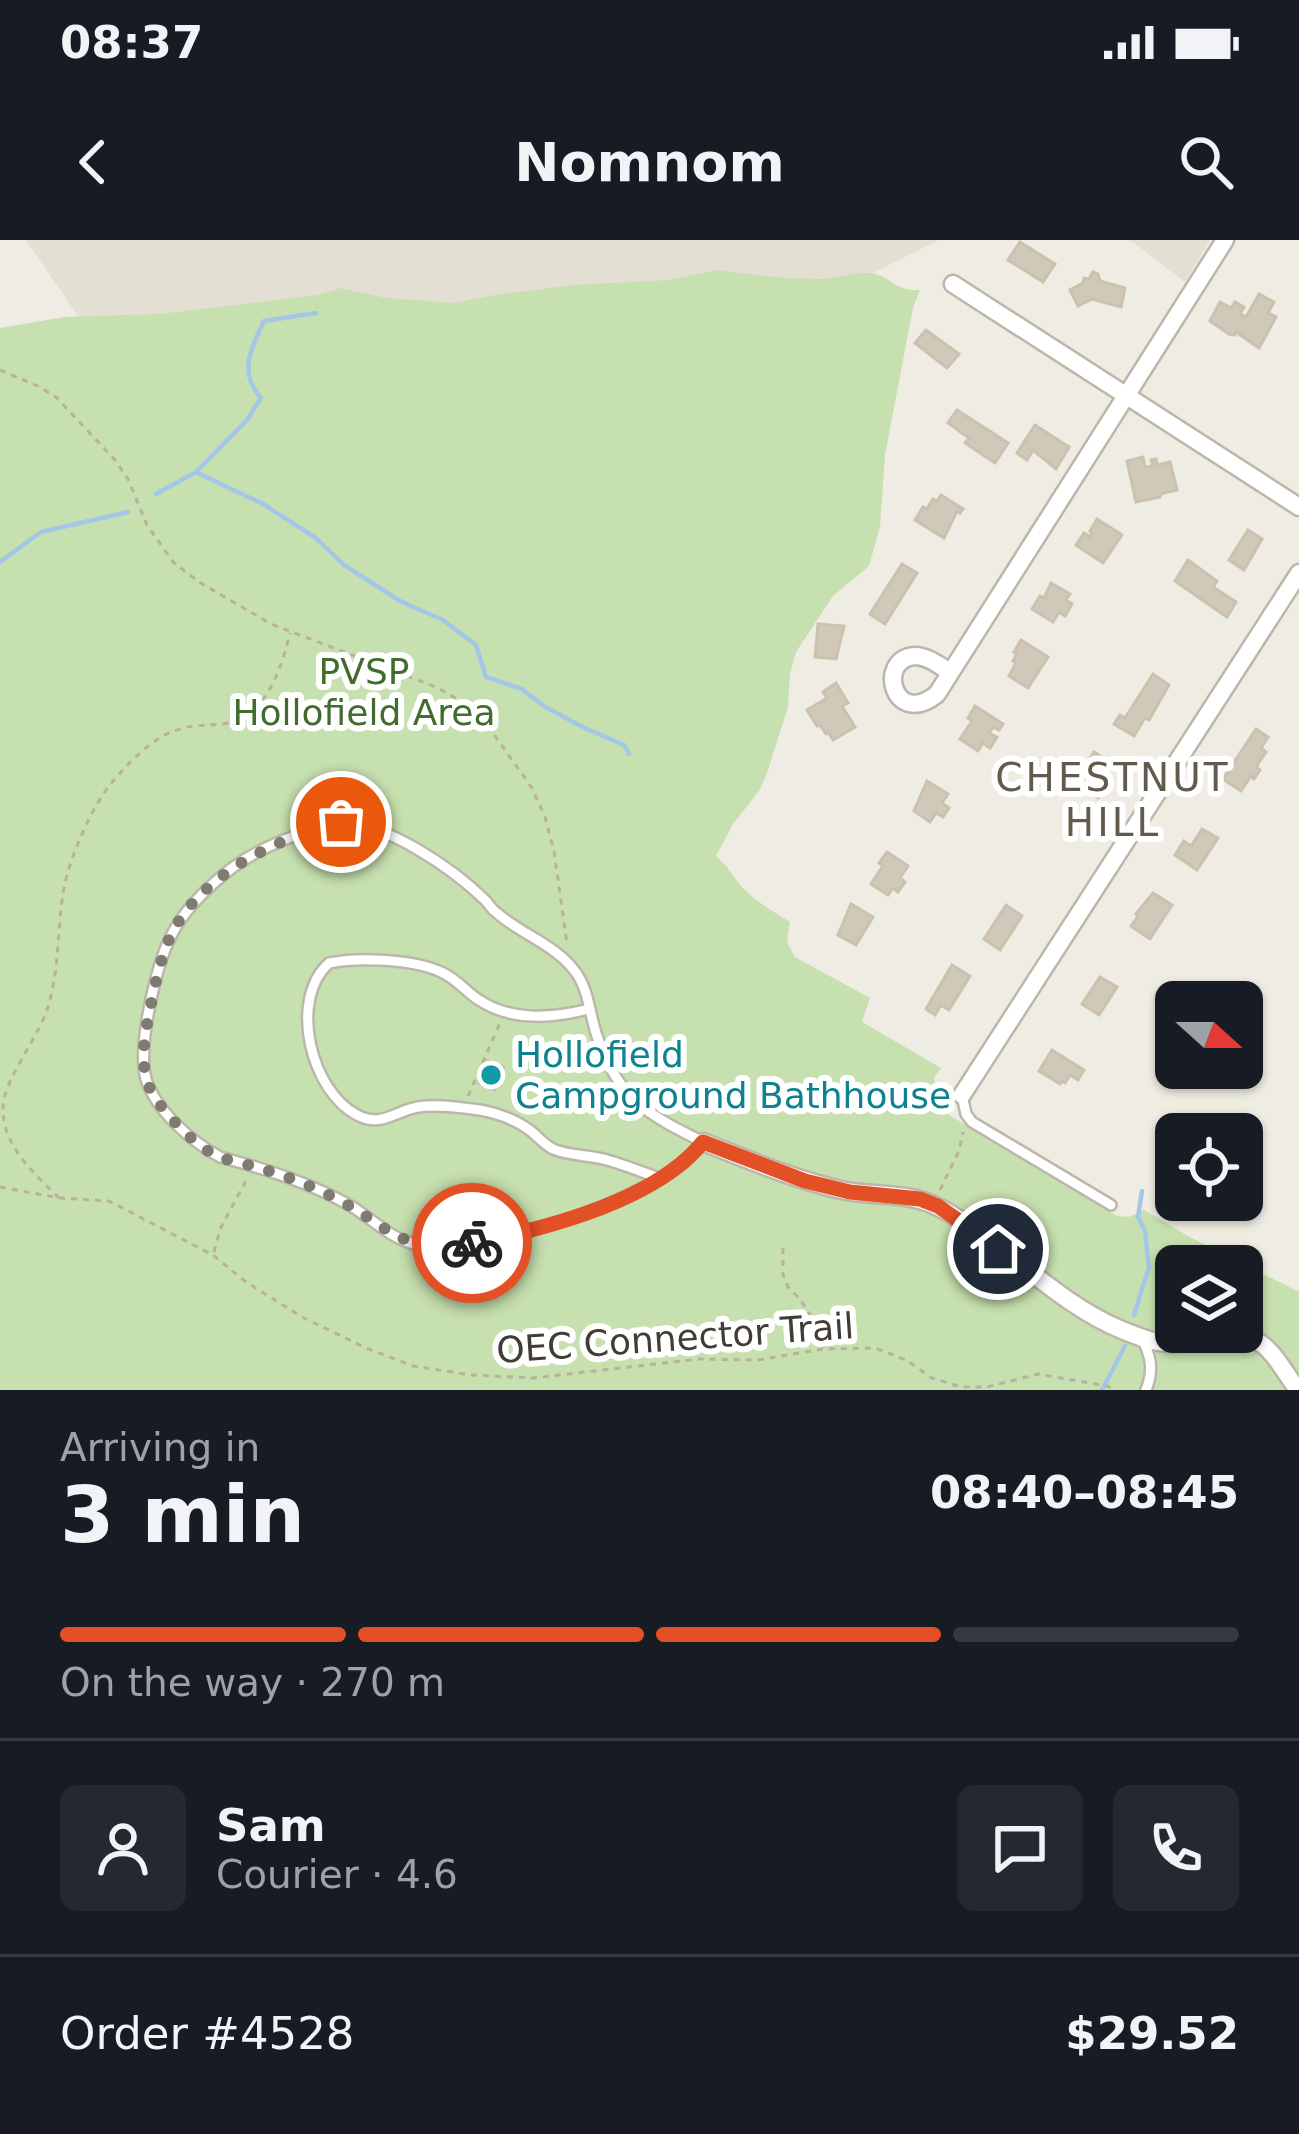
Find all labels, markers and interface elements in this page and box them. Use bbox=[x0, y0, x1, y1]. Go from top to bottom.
text: 08:37 bbox=[60, 16, 203, 69]
icon: back bbox=[60, 129, 126, 195]
icon: search bbox=[1173, 129, 1239, 195]
text: Nomnom bbox=[514, 131, 785, 194]
park label: PVSP Hollofield Area bbox=[232, 651, 496, 733]
district label: CHESTNUT HILL bbox=[995, 755, 1231, 845]
pin bbox=[290, 771, 392, 873]
icon: bag bbox=[308, 789, 374, 855]
north arrow bbox=[1155, 981, 1263, 1089]
map controls bbox=[1155, 981, 1263, 1353]
place label: Hollofield Campground Bathhouse bbox=[515, 1034, 951, 1116]
marker: Hollofield Campground Bathhouse bbox=[478, 1062, 504, 1088]
button: locate bbox=[1155, 1113, 1263, 1221]
courier bbox=[412, 1183, 532, 1303]
pin bbox=[947, 1198, 1049, 1300]
icon: bike bbox=[439, 1210, 505, 1276]
icon: home bbox=[965, 1216, 1031, 1282]
button: layers bbox=[1155, 1245, 1263, 1353]
street label: OEC Connector Trail bbox=[495, 1305, 855, 1371]
text: Arriving in bbox=[60, 1425, 260, 1470]
text: 08:40–08:45 bbox=[930, 1466, 1239, 1519]
text: 3 min bbox=[60, 1470, 305, 1560]
text: On the way · 270 m bbox=[60, 1660, 445, 1705]
button: person bbox=[60, 1785, 186, 1911]
button: chat bbox=[957, 1785, 1083, 1911]
button: phone bbox=[1113, 1785, 1239, 1911]
text: Sam bbox=[216, 1799, 326, 1852]
text: Courier · 4.6 bbox=[216, 1852, 458, 1897]
text: Order #4528 bbox=[60, 2007, 354, 2060]
text: $29.52 bbox=[1065, 2007, 1239, 2060]

